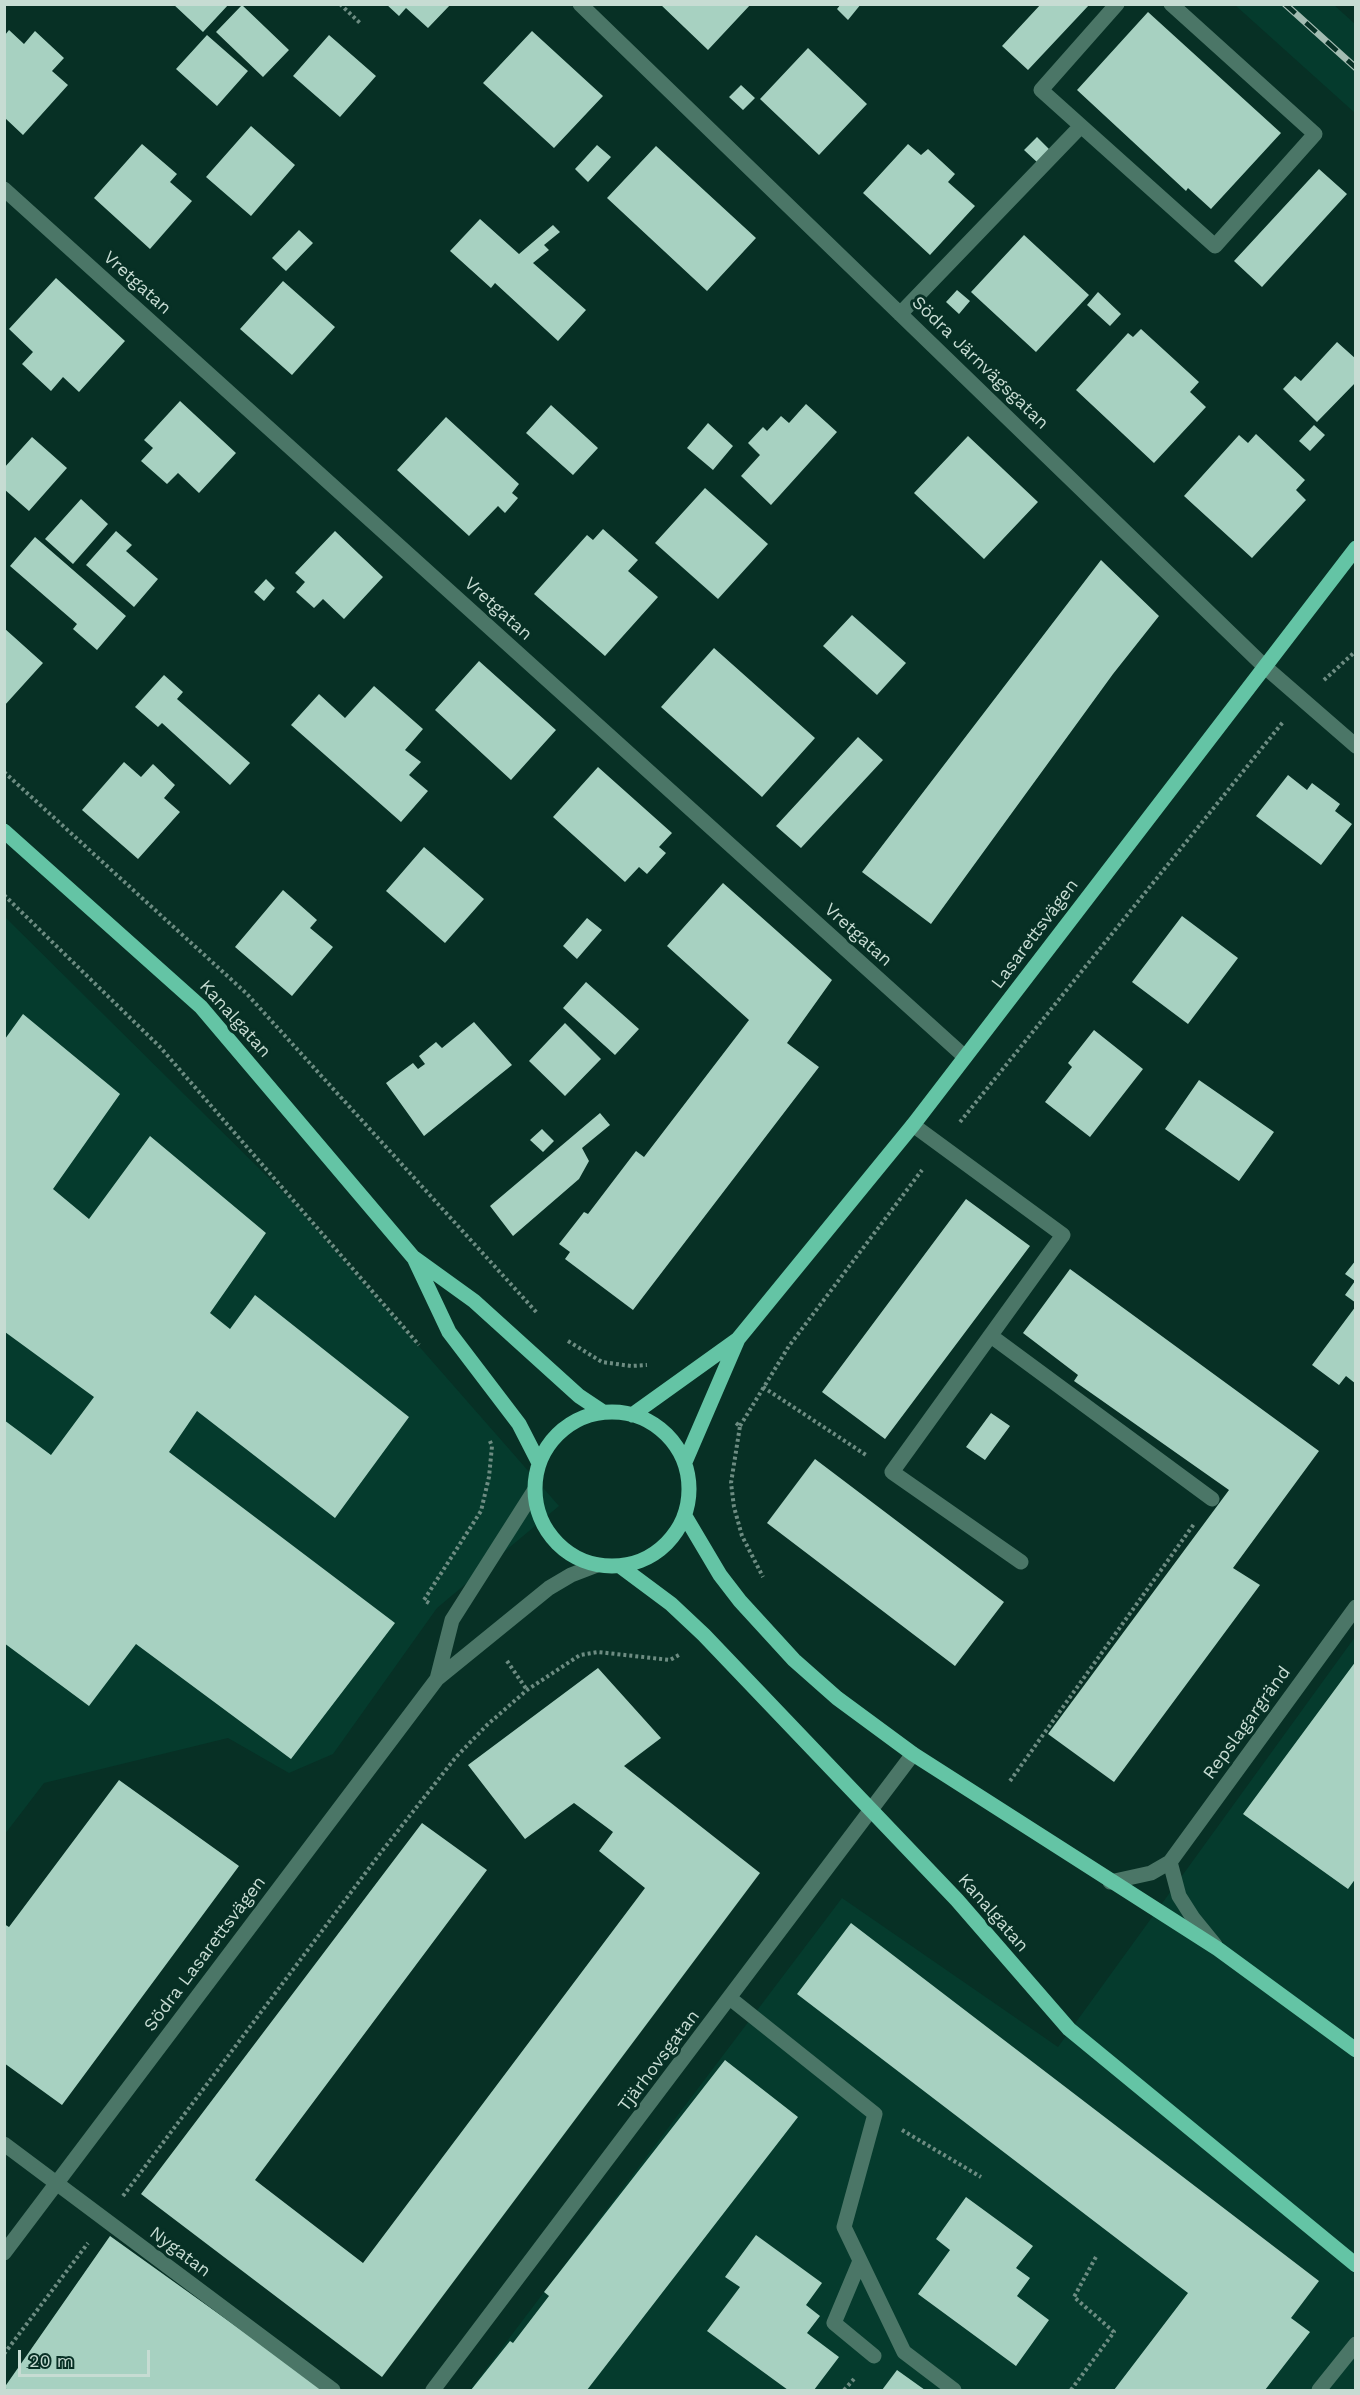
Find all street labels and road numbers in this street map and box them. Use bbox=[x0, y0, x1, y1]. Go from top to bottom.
street label: Vretgatan bbox=[99, 247, 175, 319]
street label: Södra Järnvägsgatan bbox=[907, 292, 1053, 434]
street label: Vretgatan bbox=[460, 573, 536, 645]
street label: Lasarettsvägen bbox=[987, 875, 1083, 993]
street label: Vretgatan bbox=[820, 899, 896, 971]
street label: Kanalgatan bbox=[195, 976, 275, 1062]
street label: Repslagargränd bbox=[1199, 1662, 1295, 1784]
street label: Kanalgatan bbox=[953, 1869, 1033, 1957]
street label: Södra Lasarettsvägen bbox=[140, 1872, 270, 2036]
street label: Tjärhovsgatan bbox=[614, 2006, 704, 2116]
street label: Nygatan bbox=[145, 2222, 215, 2282]

